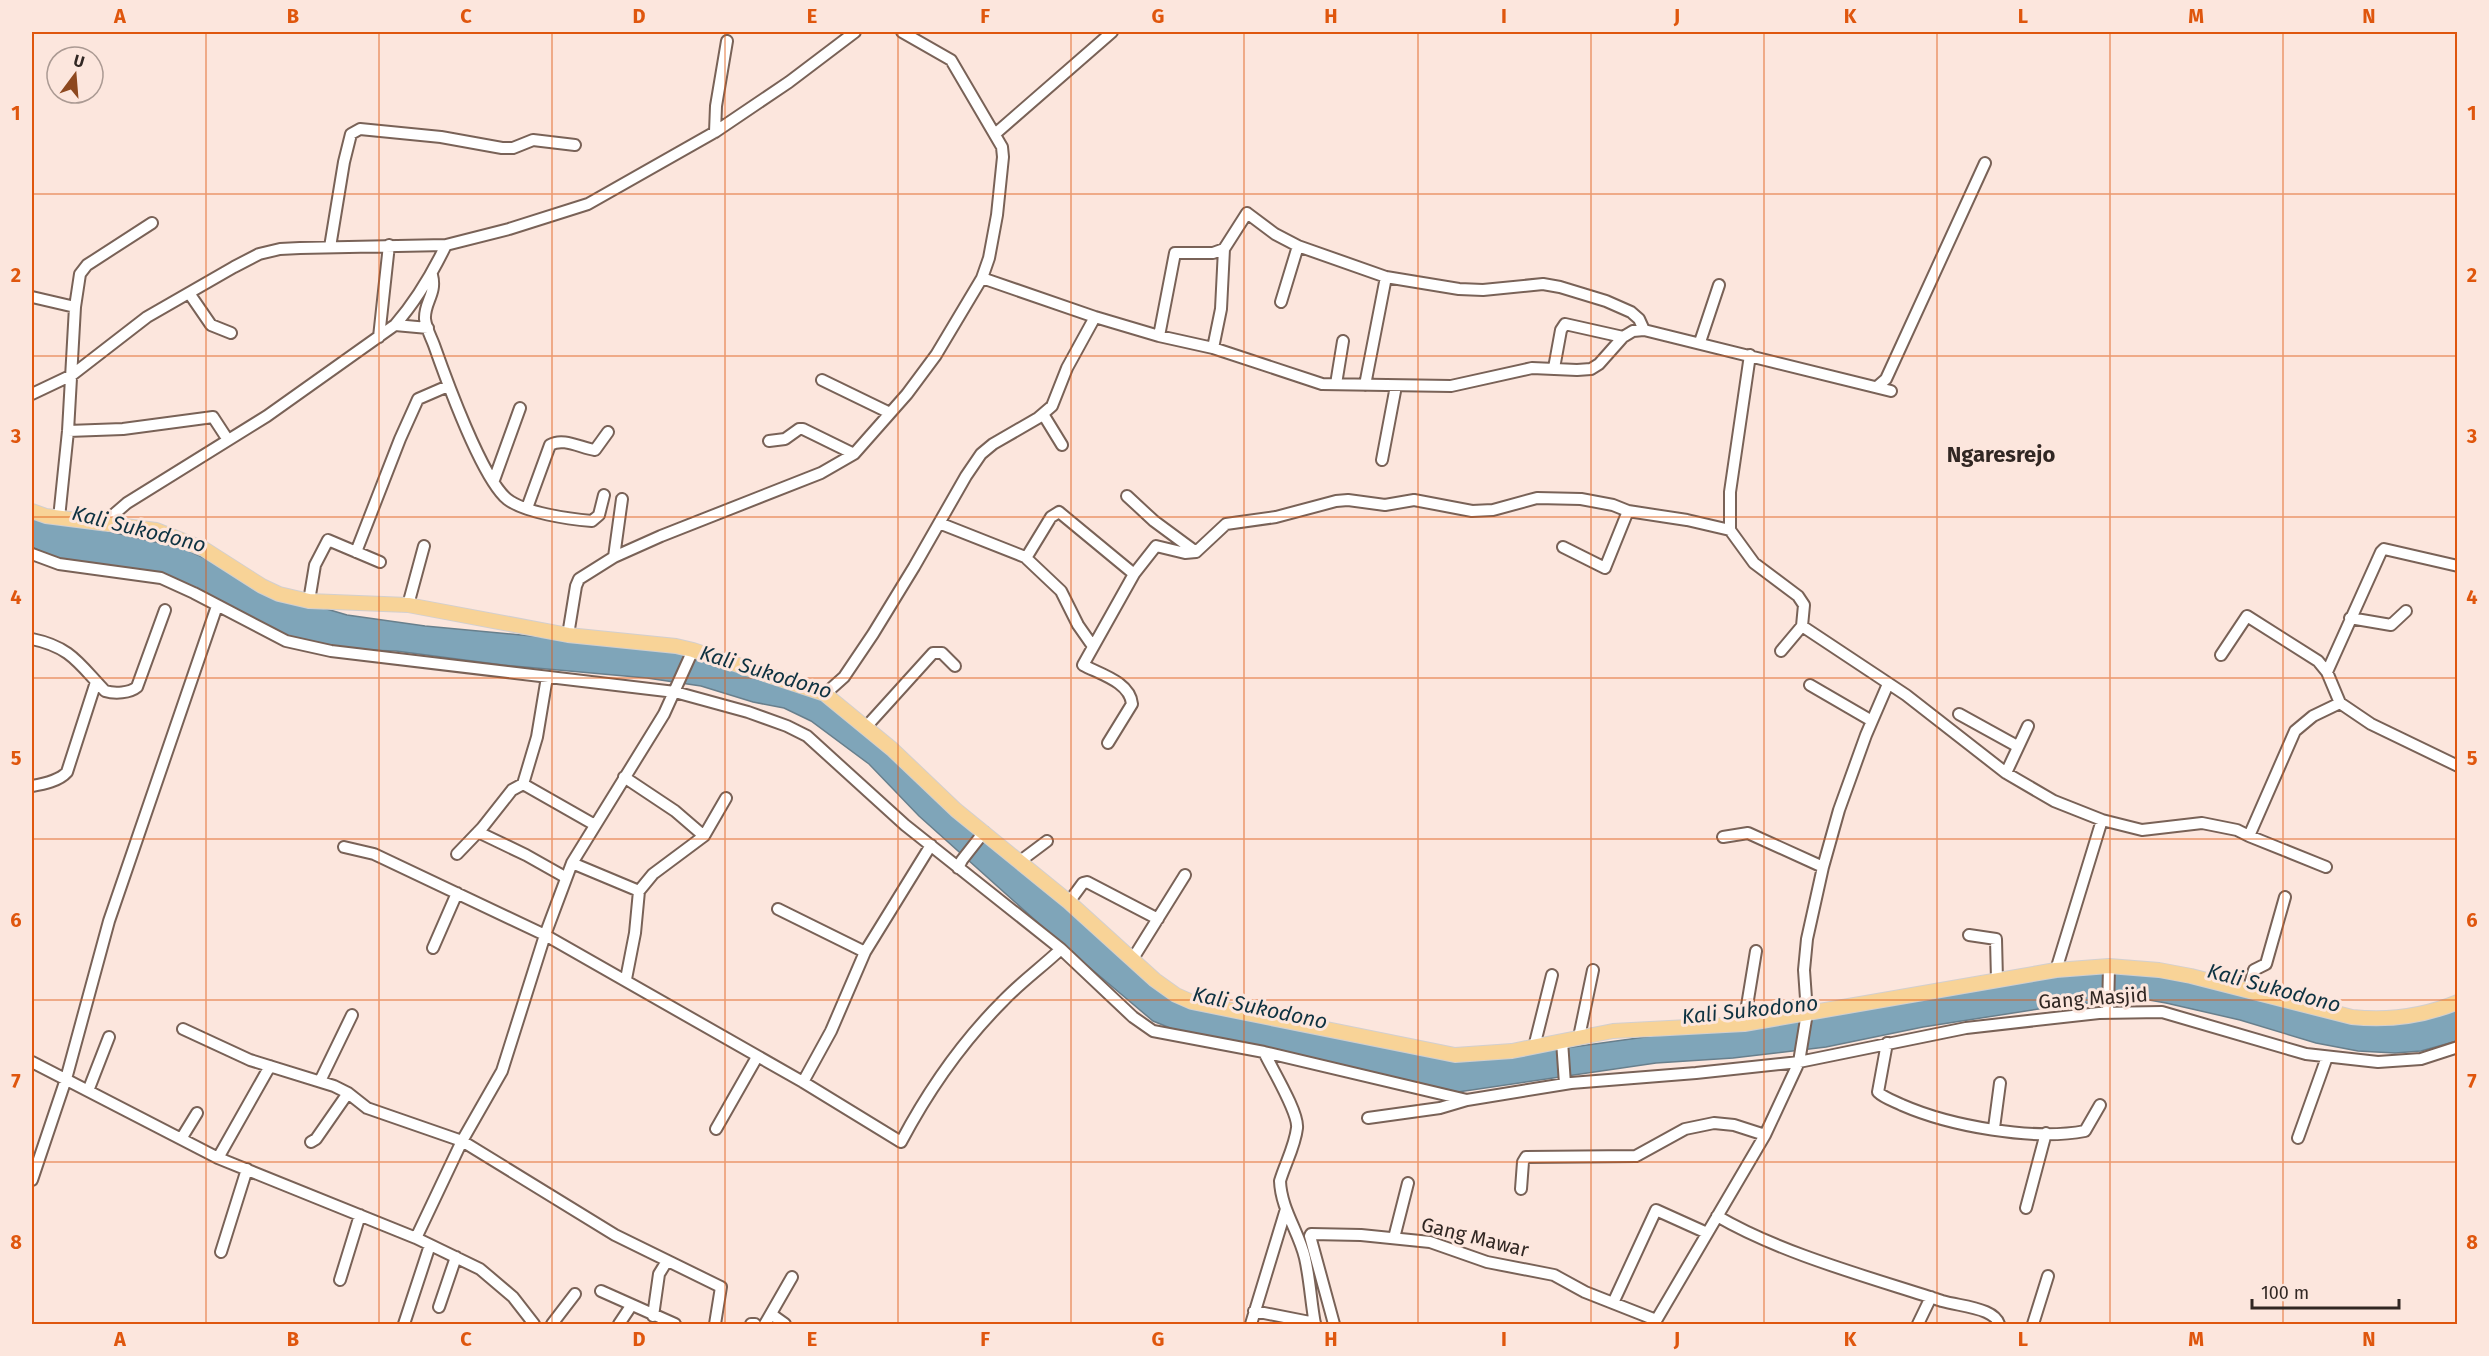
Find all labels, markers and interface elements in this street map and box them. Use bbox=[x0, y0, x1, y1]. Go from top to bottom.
text: A bbox=[113, 4, 127, 28]
text: B bbox=[287, 4, 299, 28]
text: C bbox=[460, 4, 472, 28]
text: D bbox=[632, 4, 646, 28]
text: E bbox=[807, 4, 817, 28]
text: F bbox=[980, 4, 990, 28]
text: G bbox=[1152, 4, 1164, 28]
text: H bbox=[1324, 4, 1338, 28]
text: I bbox=[1501, 4, 1507, 28]
text: J bbox=[1673, 4, 1680, 28]
text: K bbox=[1844, 4, 1857, 28]
text: L bbox=[2018, 4, 2028, 28]
text: M bbox=[2188, 4, 2204, 28]
text: N bbox=[2362, 4, 2376, 28]
north arrow bbox=[45, 45, 105, 105]
text: U bbox=[71, 50, 87, 72]
text: 1 bbox=[11, 101, 21, 125]
text: 1 bbox=[2467, 101, 2477, 125]
text: 2 bbox=[11, 263, 21, 287]
text: 2 bbox=[2467, 263, 2477, 287]
text: 3 bbox=[10, 424, 21, 448]
text: 3 bbox=[2466, 424, 2477, 448]
district label: Ngaresrejo bbox=[1947, 441, 2055, 468]
water label: Kali Sukodono bbox=[69, 500, 209, 558]
text: 4 bbox=[10, 585, 22, 609]
text: 4 bbox=[2466, 585, 2478, 609]
water label: Kali Sukodono bbox=[697, 640, 835, 704]
text: 5 bbox=[11, 746, 22, 770]
text: 5 bbox=[2467, 746, 2478, 770]
text: 6 bbox=[10, 908, 22, 932]
text: 6 bbox=[2466, 908, 2478, 932]
water label: Kali Sukodono bbox=[2204, 958, 2344, 1018]
water label: Kali Sukodono bbox=[1190, 981, 1330, 1035]
street label: Gang Masjid bbox=[2037, 982, 2149, 1014]
water label: Kali Sukodono bbox=[1681, 990, 1819, 1030]
text: 7 bbox=[11, 1069, 21, 1093]
text: 7 bbox=[2467, 1069, 2477, 1093]
street label: Gang Mawar bbox=[1419, 1212, 1532, 1262]
text: 8 bbox=[10, 1230, 22, 1254]
text: 8 bbox=[2466, 1230, 2478, 1254]
scale bar bbox=[2252, 1272, 2399, 1310]
text: 100 m bbox=[2261, 1282, 2309, 1304]
text: A bbox=[113, 1327, 127, 1351]
text: B bbox=[287, 1327, 299, 1351]
text: C bbox=[460, 1327, 472, 1351]
text: D bbox=[632, 1327, 646, 1351]
text: E bbox=[807, 1327, 817, 1351]
text: F bbox=[980, 1327, 990, 1351]
text: G bbox=[1152, 1327, 1164, 1351]
text: H bbox=[1324, 1327, 1338, 1351]
text: I bbox=[1501, 1327, 1507, 1351]
text: J bbox=[1673, 1327, 1680, 1351]
text: K bbox=[1844, 1327, 1857, 1351]
text: L bbox=[2018, 1327, 2028, 1351]
text: M bbox=[2188, 1327, 2204, 1351]
text: N bbox=[2362, 1327, 2376, 1351]

